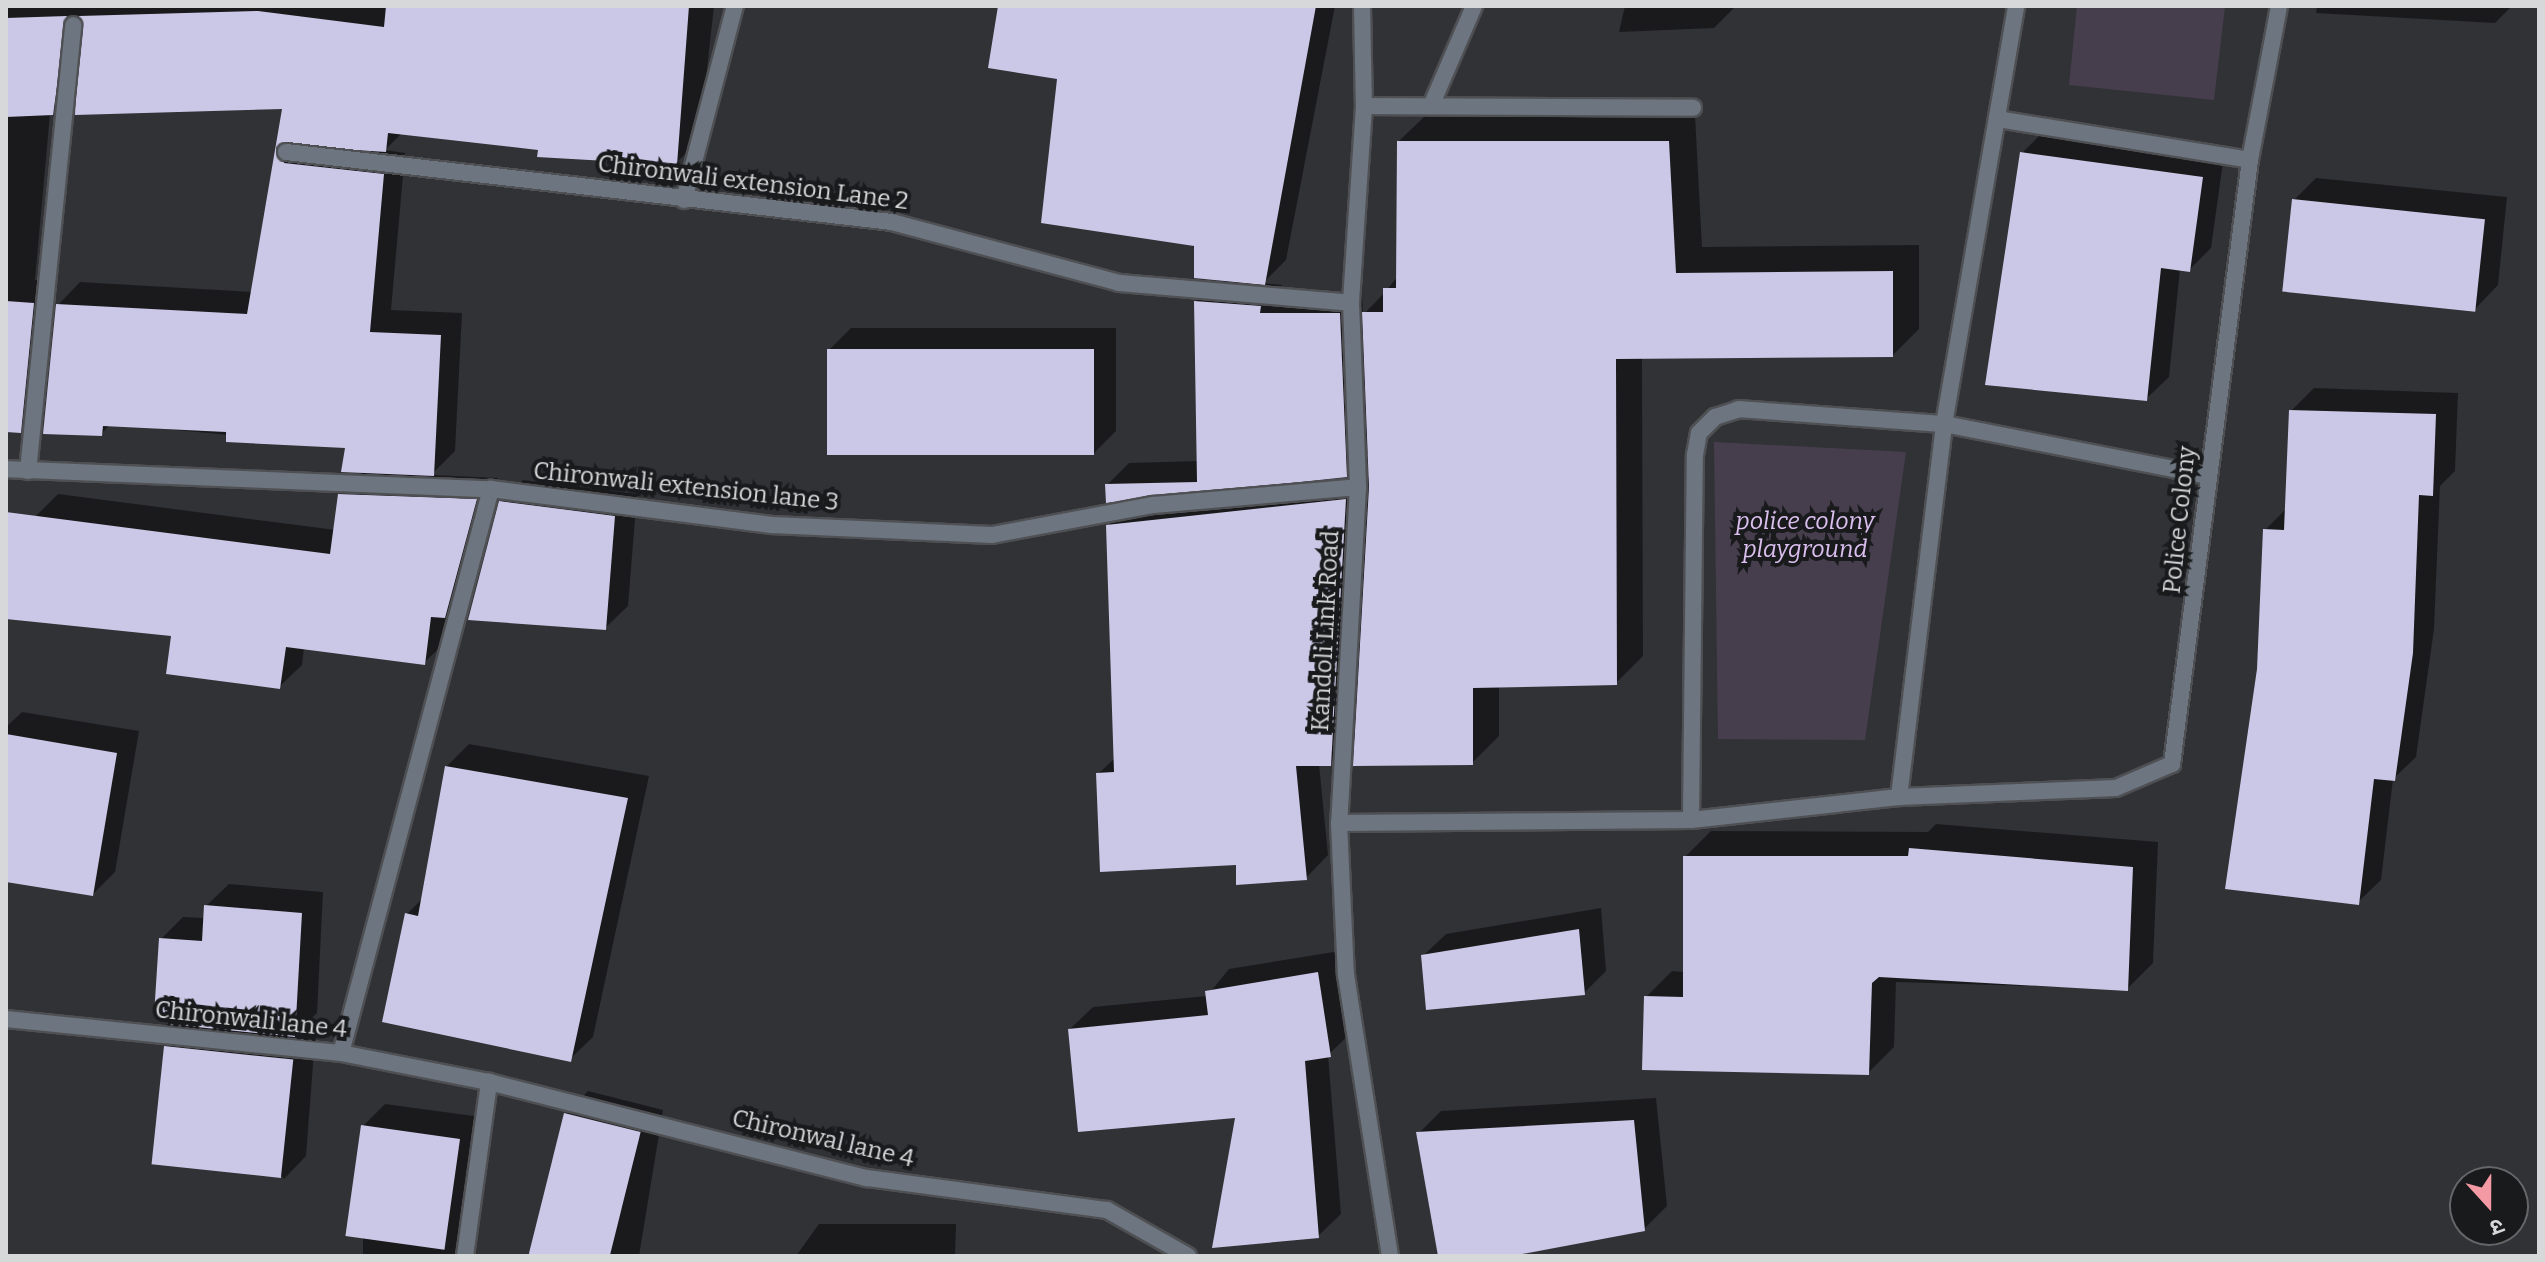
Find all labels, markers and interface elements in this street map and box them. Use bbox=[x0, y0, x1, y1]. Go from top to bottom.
street label: Chironwali extension Lane 2 bbox=[596, 150, 910, 216]
street label: Police Colony bbox=[2158, 445, 2202, 595]
street label: Chironwali extension lane 3 bbox=[532, 457, 840, 517]
park label: police colony playground bbox=[1735, 508, 1875, 564]
street label: Kandoli Link Road bbox=[1306, 530, 1346, 732]
street label: Chironwali lane 4 bbox=[154, 996, 348, 1044]
street label: Chironwal lane 4 bbox=[729, 1104, 917, 1174]
north arrow bbox=[2449, 1166, 2529, 1246]
text: उ bbox=[2486, 1212, 2508, 1242]

